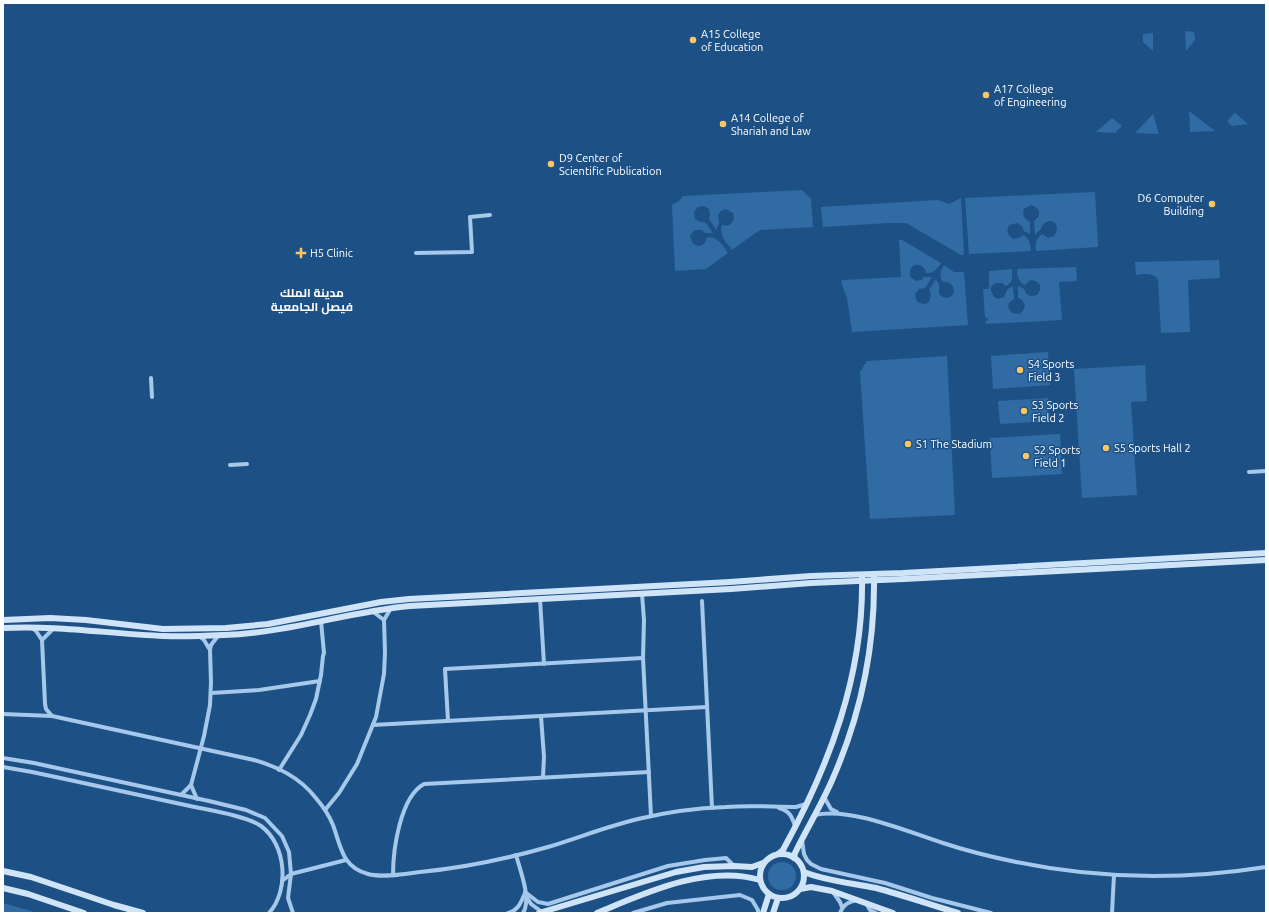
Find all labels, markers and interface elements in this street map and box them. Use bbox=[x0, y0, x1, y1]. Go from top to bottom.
place label: A15 College of Education bbox=[701, 28, 763, 53]
marker: A15 College of Education bbox=[688, 35, 698, 45]
place label: A17 College of Engineering bbox=[994, 83, 1066, 108]
marker: A17 College of Engineering bbox=[981, 90, 991, 100]
place label: A14 College of Shariah and Law bbox=[731, 112, 811, 137]
marker: A14 College of Shariah and Law bbox=[718, 119, 728, 129]
place label: D9 Center of Scientific Publication bbox=[559, 152, 662, 177]
marker: D9 Center of Scientific Publication bbox=[546, 159, 556, 169]
place label: D6 Computer Building bbox=[1138, 192, 1205, 217]
marker: D6 Computer Building bbox=[1207, 199, 1217, 209]
marker: H5 Clinic bbox=[295, 247, 307, 259]
place label: H5 Clinic bbox=[310, 247, 353, 259]
district label: مدينة الملك فيصل الجامعية bbox=[271, 286, 353, 315]
place label: S4 Sports Field 3 bbox=[1028, 358, 1075, 383]
marker: S4 Sports Field 3 bbox=[1015, 365, 1025, 375]
place label: S3 Sports Field 2 bbox=[1032, 399, 1079, 424]
marker: S3 Sports Field 2 bbox=[1019, 406, 1029, 416]
place label: S1 The Stadium bbox=[916, 438, 992, 450]
marker: S1 The Stadium bbox=[903, 439, 913, 449]
place label: S5 Sports Hall 2 bbox=[1114, 442, 1191, 454]
marker: S5 Sports Hall 2 bbox=[1101, 443, 1111, 453]
place label: S2 Sports Field 1 bbox=[1034, 444, 1081, 469]
marker: S2 Sports Field 1 bbox=[1021, 451, 1031, 461]

